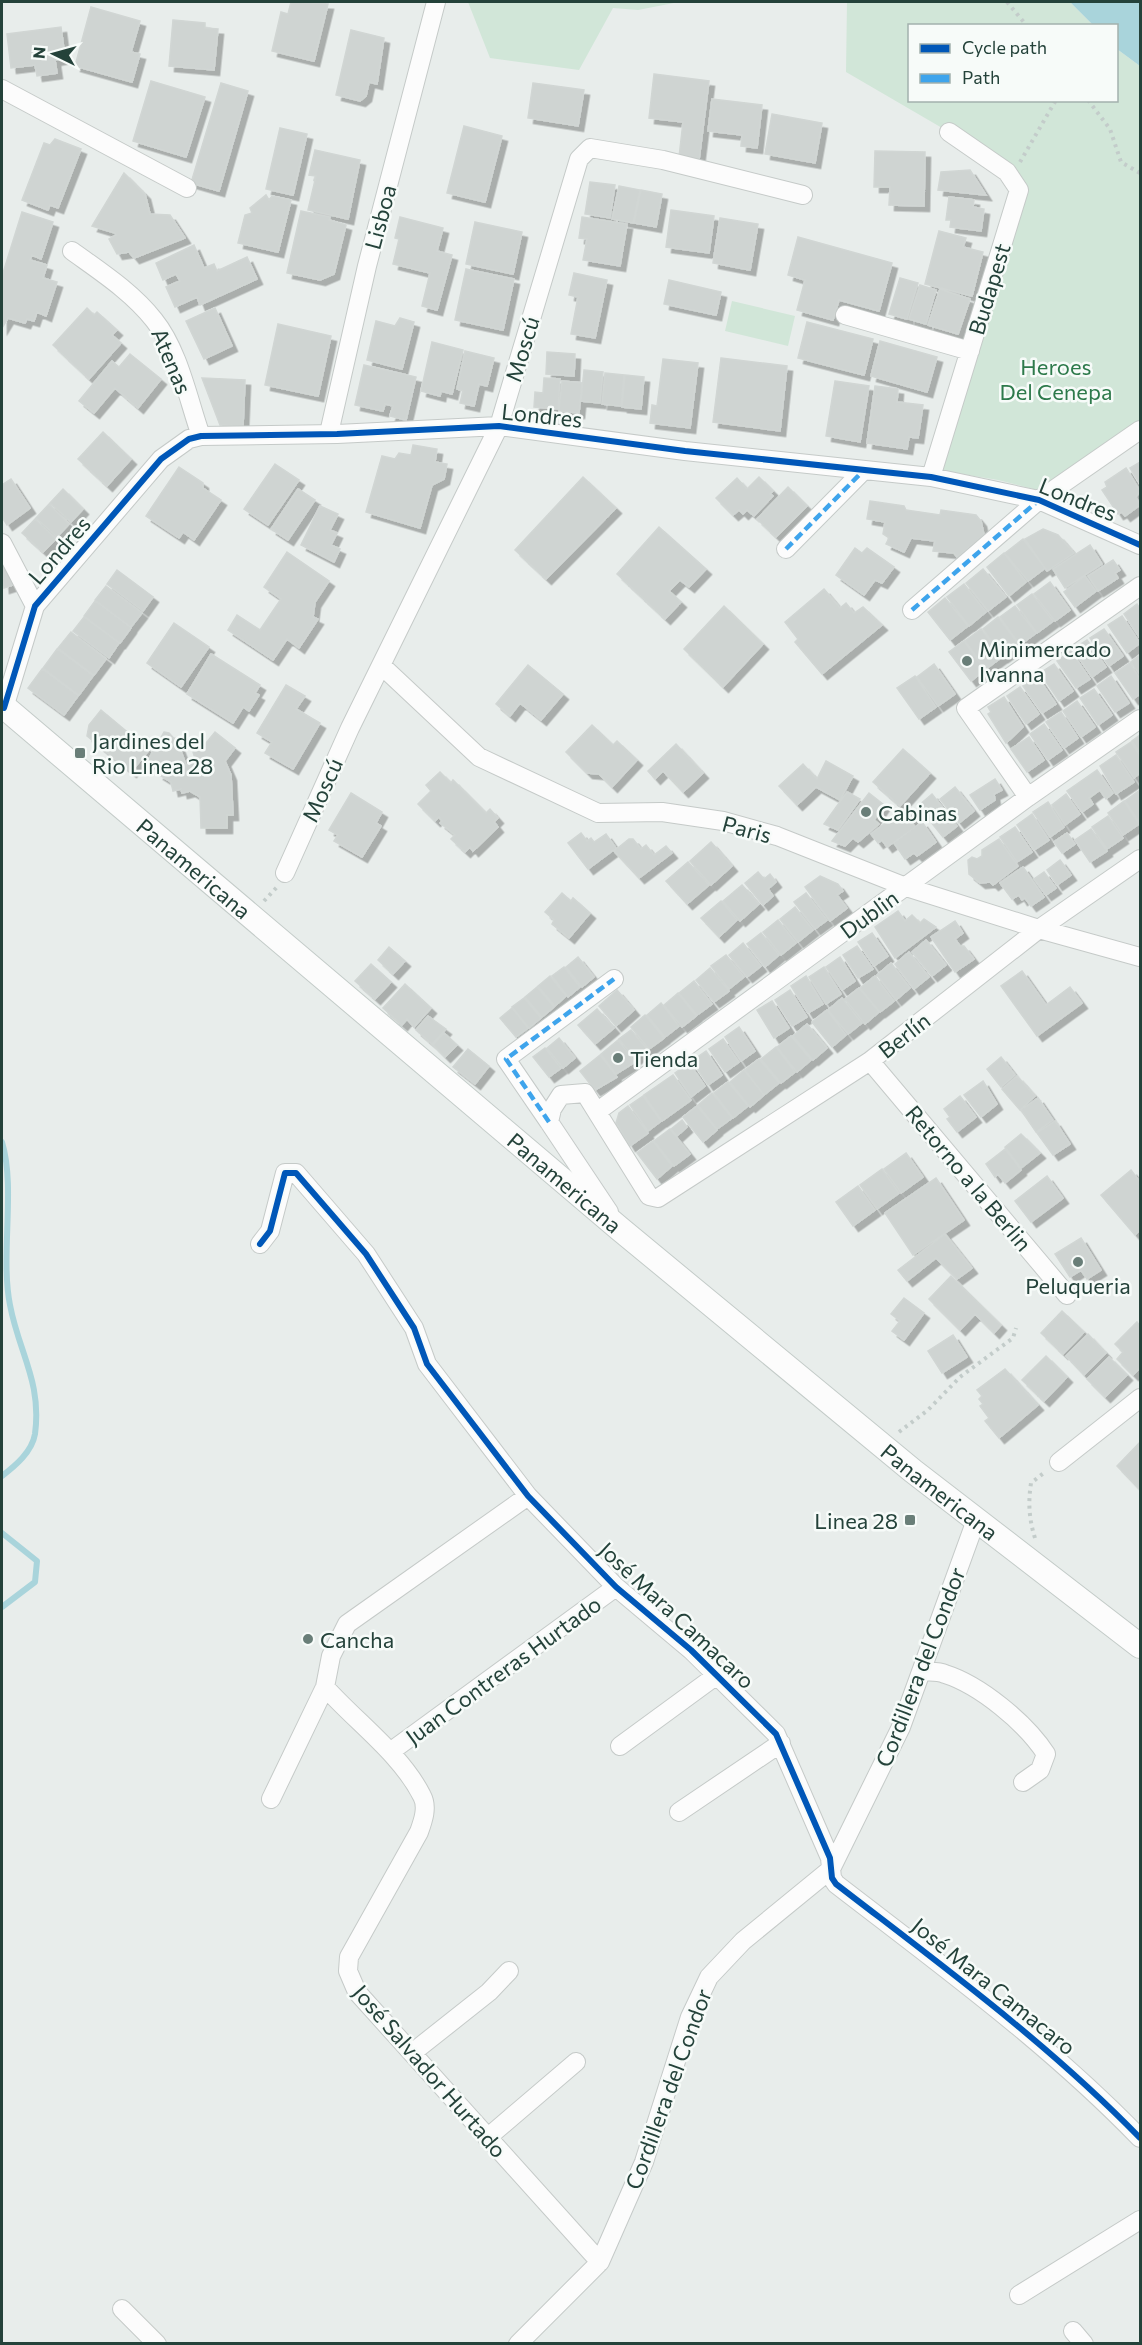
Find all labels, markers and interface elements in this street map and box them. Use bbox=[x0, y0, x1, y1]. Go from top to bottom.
north arrow bbox=[24, 24, 84, 84]
legend bbox=[908, 24, 1118, 102]
text: Cycle path bbox=[962, 36, 1047, 58]
text: N bbox=[29, 46, 49, 59]
text: Path bbox=[962, 66, 1000, 88]
street label: Lisboa bbox=[358, 182, 402, 252]
street label: Budapest bbox=[962, 240, 1016, 338]
street label: Moscú bbox=[499, 313, 545, 385]
street label: Atenas bbox=[146, 324, 198, 398]
park label: Heroes Del Cenepa bbox=[999, 353, 1113, 405]
street label: Londres bbox=[500, 397, 584, 433]
street label: Londres bbox=[1035, 471, 1121, 527]
street label: Londres bbox=[22, 511, 96, 589]
place label: Minimercado Ivanna bbox=[979, 635, 1111, 687]
marker: Minimercado Ivanna bbox=[960, 654, 974, 668]
place label: Jardines del Rio Linea 28 bbox=[92, 727, 213, 779]
marker: Jardines del Rio Linea 28 bbox=[73, 746, 87, 760]
street label: Moscú bbox=[296, 754, 348, 826]
place label: Cabinas bbox=[878, 799, 957, 826]
marker: Cabinas bbox=[859, 805, 873, 819]
street label: Paris bbox=[719, 810, 775, 848]
street label: Panamericana bbox=[132, 812, 257, 924]
street label: Dublin bbox=[835, 884, 903, 944]
street label: Berlín bbox=[873, 1006, 935, 1064]
place label: Tienda bbox=[630, 1045, 698, 1072]
marker: Tienda bbox=[611, 1051, 625, 1065]
street label: Retorno a la Berlin bbox=[900, 1100, 1038, 1256]
street label: Panamericana bbox=[502, 1126, 627, 1238]
marker: Peluqueria bbox=[1071, 1255, 1085, 1269]
place label: Peluqueria bbox=[1025, 1272, 1131, 1299]
street label: Panamericana bbox=[876, 1437, 1004, 1545]
place label: Linea 28 bbox=[814, 1507, 898, 1534]
marker: Linea 28 bbox=[903, 1513, 917, 1527]
street label: José Mara Camacaro bbox=[594, 1536, 760, 1694]
street label: Cordillera del Condor bbox=[869, 1563, 971, 1771]
street label: Juan Contreras Hurtado bbox=[400, 1590, 606, 1750]
place label: Cancha bbox=[320, 1626, 394, 1653]
marker: Cancha bbox=[301, 1632, 315, 1646]
street label: José Mara Camacaro bbox=[907, 1912, 1081, 2060]
street label: José Salvador Hurtado bbox=[347, 1979, 513, 2163]
street label: Cordillera del Condor bbox=[619, 1985, 717, 2193]

